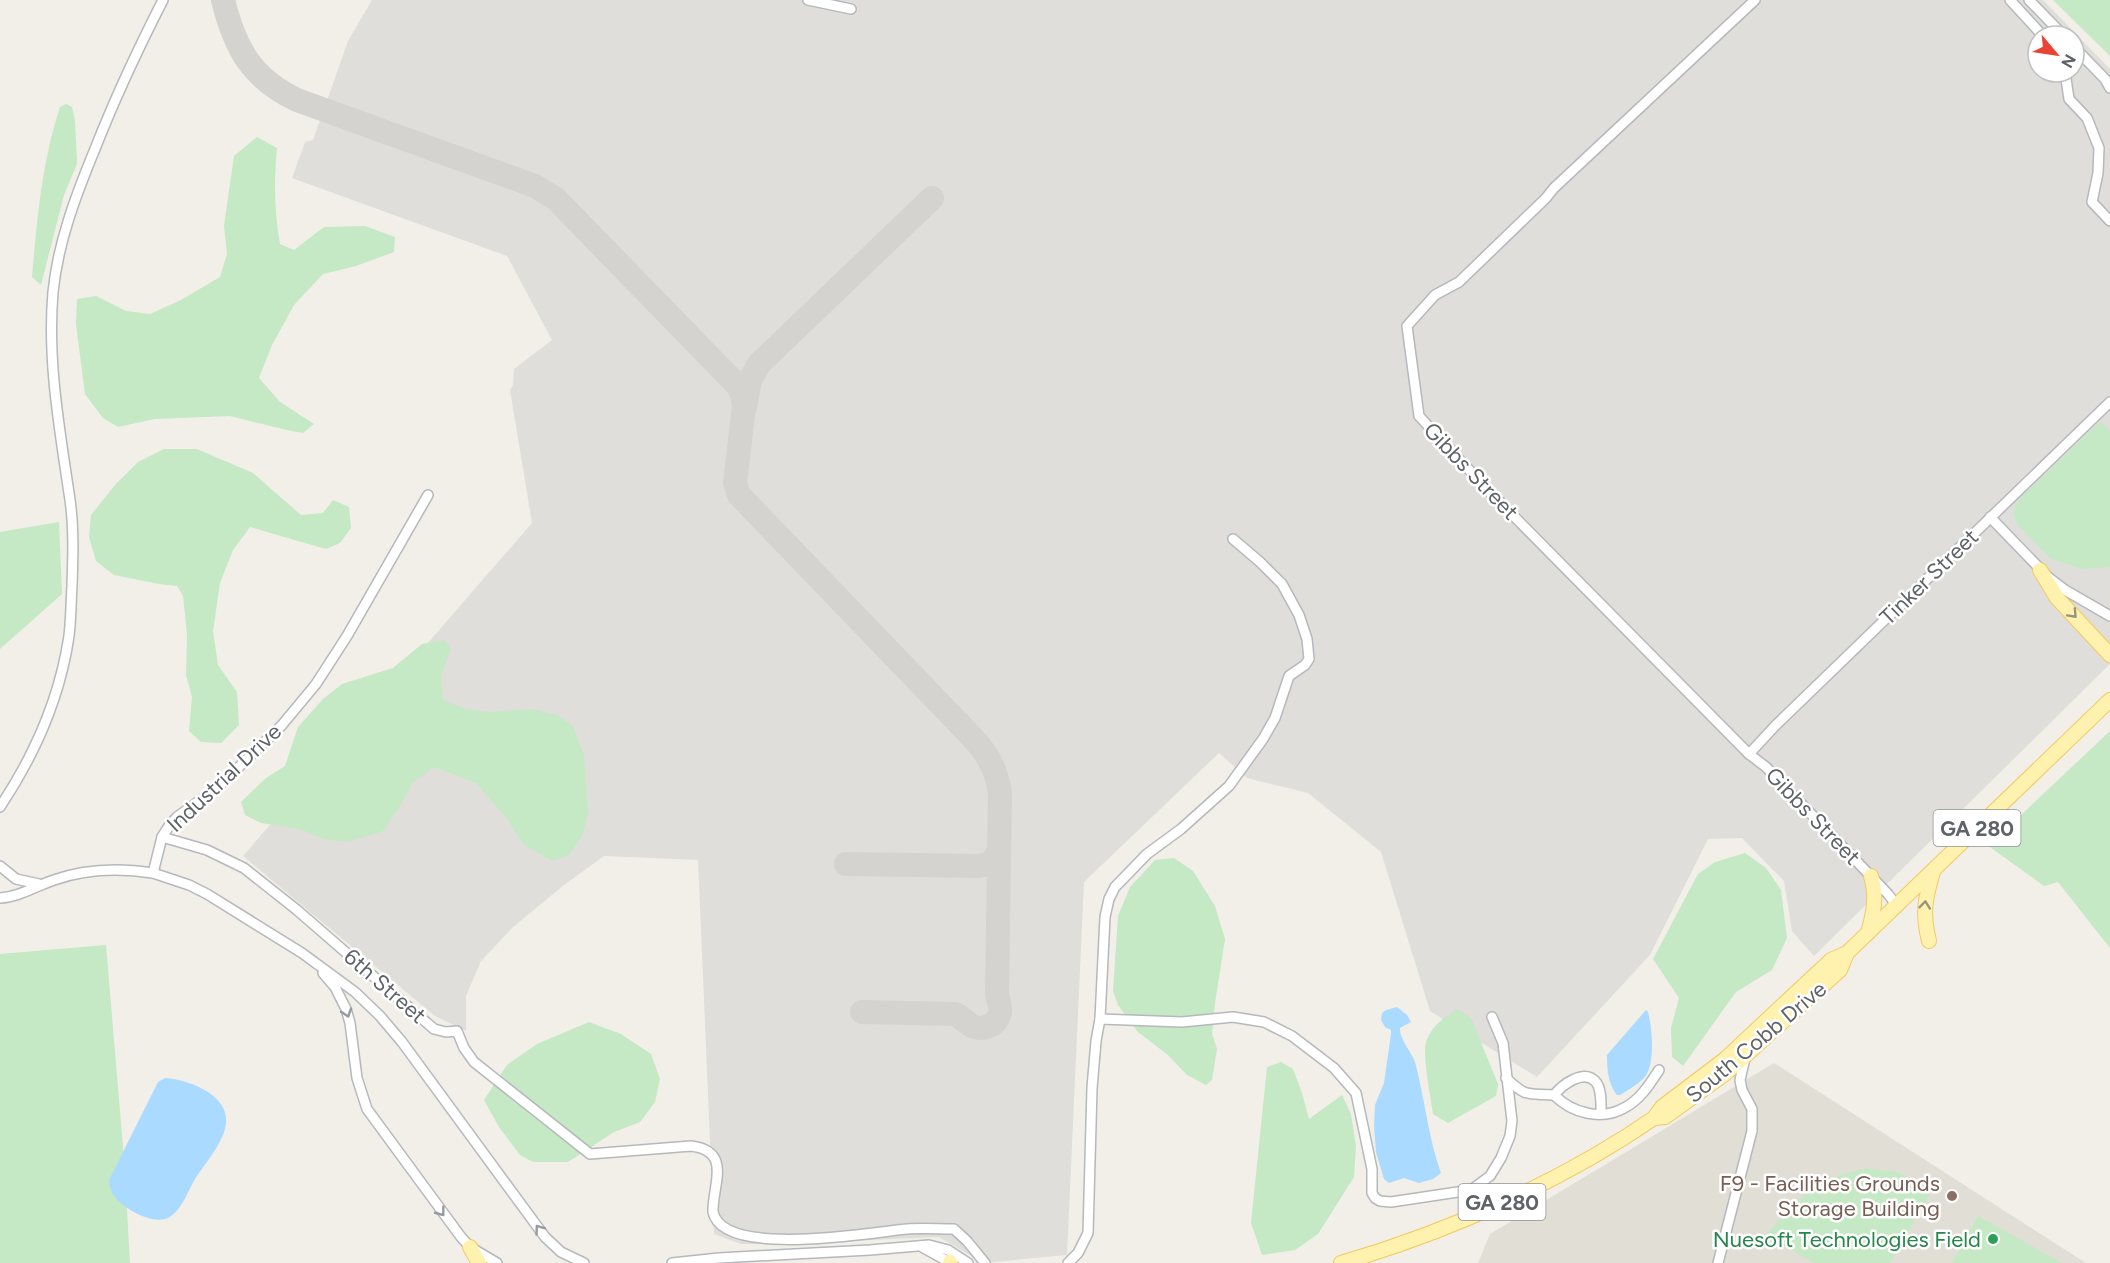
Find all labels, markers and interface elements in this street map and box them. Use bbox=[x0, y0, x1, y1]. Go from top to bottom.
north arrow bbox=[2026, 24, 2086, 84]
text: N bbox=[2057, 51, 2080, 71]
street label: Gibbs Street bbox=[1418, 417, 1524, 525]
street label: Tinker Street bbox=[1874, 523, 1984, 631]
one-way arrow bbox=[2066, 608, 2077, 618]
street label: Industrial Drive bbox=[161, 718, 287, 838]
street label: Gibbs Street bbox=[1760, 762, 1866, 870]
road number: GA 280 bbox=[1934, 810, 2020, 846]
one-way arrow bbox=[1918, 901, 1931, 910]
street label: 6th Street bbox=[338, 943, 432, 1029]
street label: South Cobb Drive bbox=[1680, 975, 1832, 1109]
one-way arrow bbox=[339, 1007, 352, 1018]
place label: F9 - Facilities Grounds Storage Building bbox=[1720, 1170, 1940, 1222]
road number: GA 280 bbox=[1458, 1184, 1546, 1220]
marker: F9 - Facilities Grounds Storage Building bbox=[1945, 1189, 1959, 1203]
one-way arrow bbox=[434, 1206, 445, 1217]
one-way arrow bbox=[535, 1224, 546, 1235]
place label: Nuesoft Technologies Field bbox=[1713, 1226, 1981, 1253]
marker: Nuesoft Technologies Field bbox=[1986, 1232, 2000, 1246]

